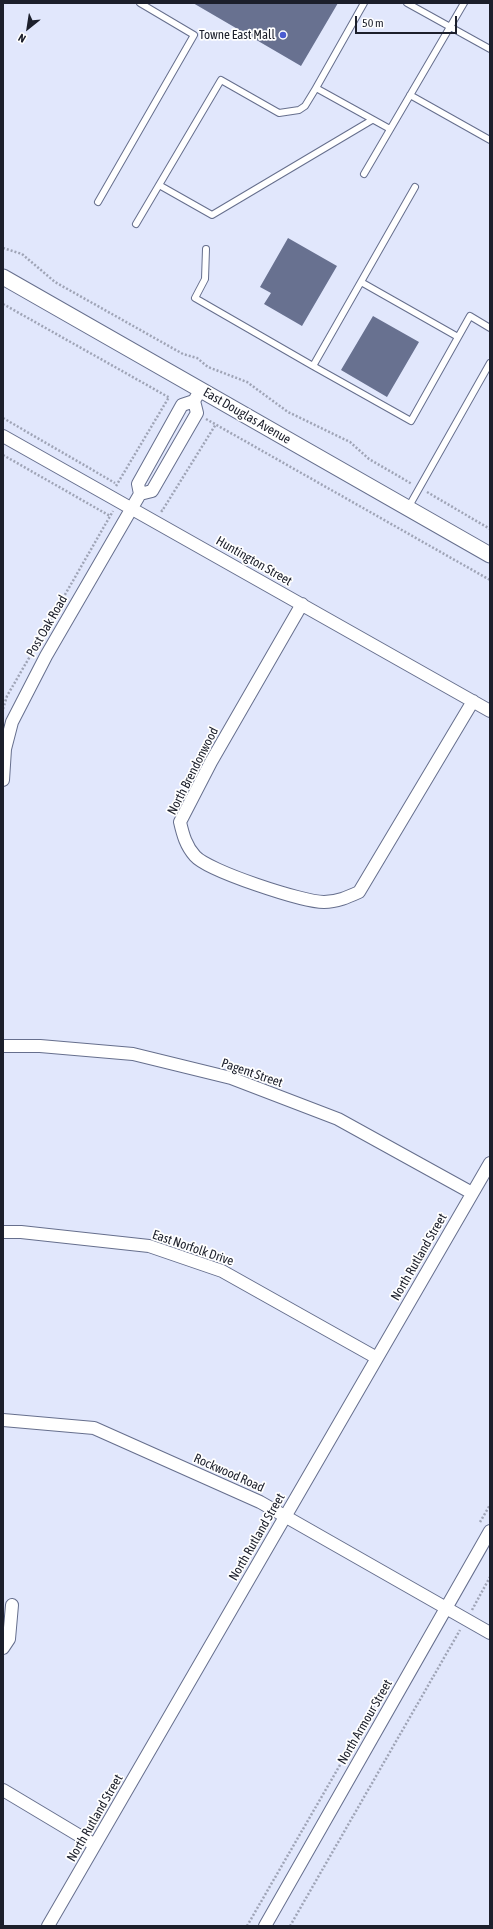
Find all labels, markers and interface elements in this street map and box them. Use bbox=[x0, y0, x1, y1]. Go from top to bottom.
north arrow bbox=[8, 8, 48, 48]
scale bar bbox=[357, 8, 459, 34]
text: 50 m bbox=[362, 16, 384, 30]
place label: Towne East Mall bbox=[199, 27, 275, 43]
marker: Towne East Mall bbox=[278, 30, 288, 40]
text: N bbox=[16, 32, 28, 45]
street label: East Douglas Avenue bbox=[200, 385, 294, 447]
street label: Huntington Street bbox=[213, 533, 295, 589]
street label: Post Oak Road bbox=[23, 592, 71, 660]
street label: North Brendonwood bbox=[164, 725, 222, 817]
street label: Pagent Street bbox=[219, 1055, 285, 1091]
street label: North Rutland Street bbox=[388, 1211, 450, 1303]
street label: East Norfolk Drive bbox=[150, 1227, 236, 1269]
street label: Rockwood Road bbox=[191, 1450, 267, 1496]
street label: North Rutland Street bbox=[226, 1491, 288, 1583]
street label: North Armour Street bbox=[334, 1677, 396, 1767]
street label: North Rutland Street bbox=[64, 1772, 126, 1864]

